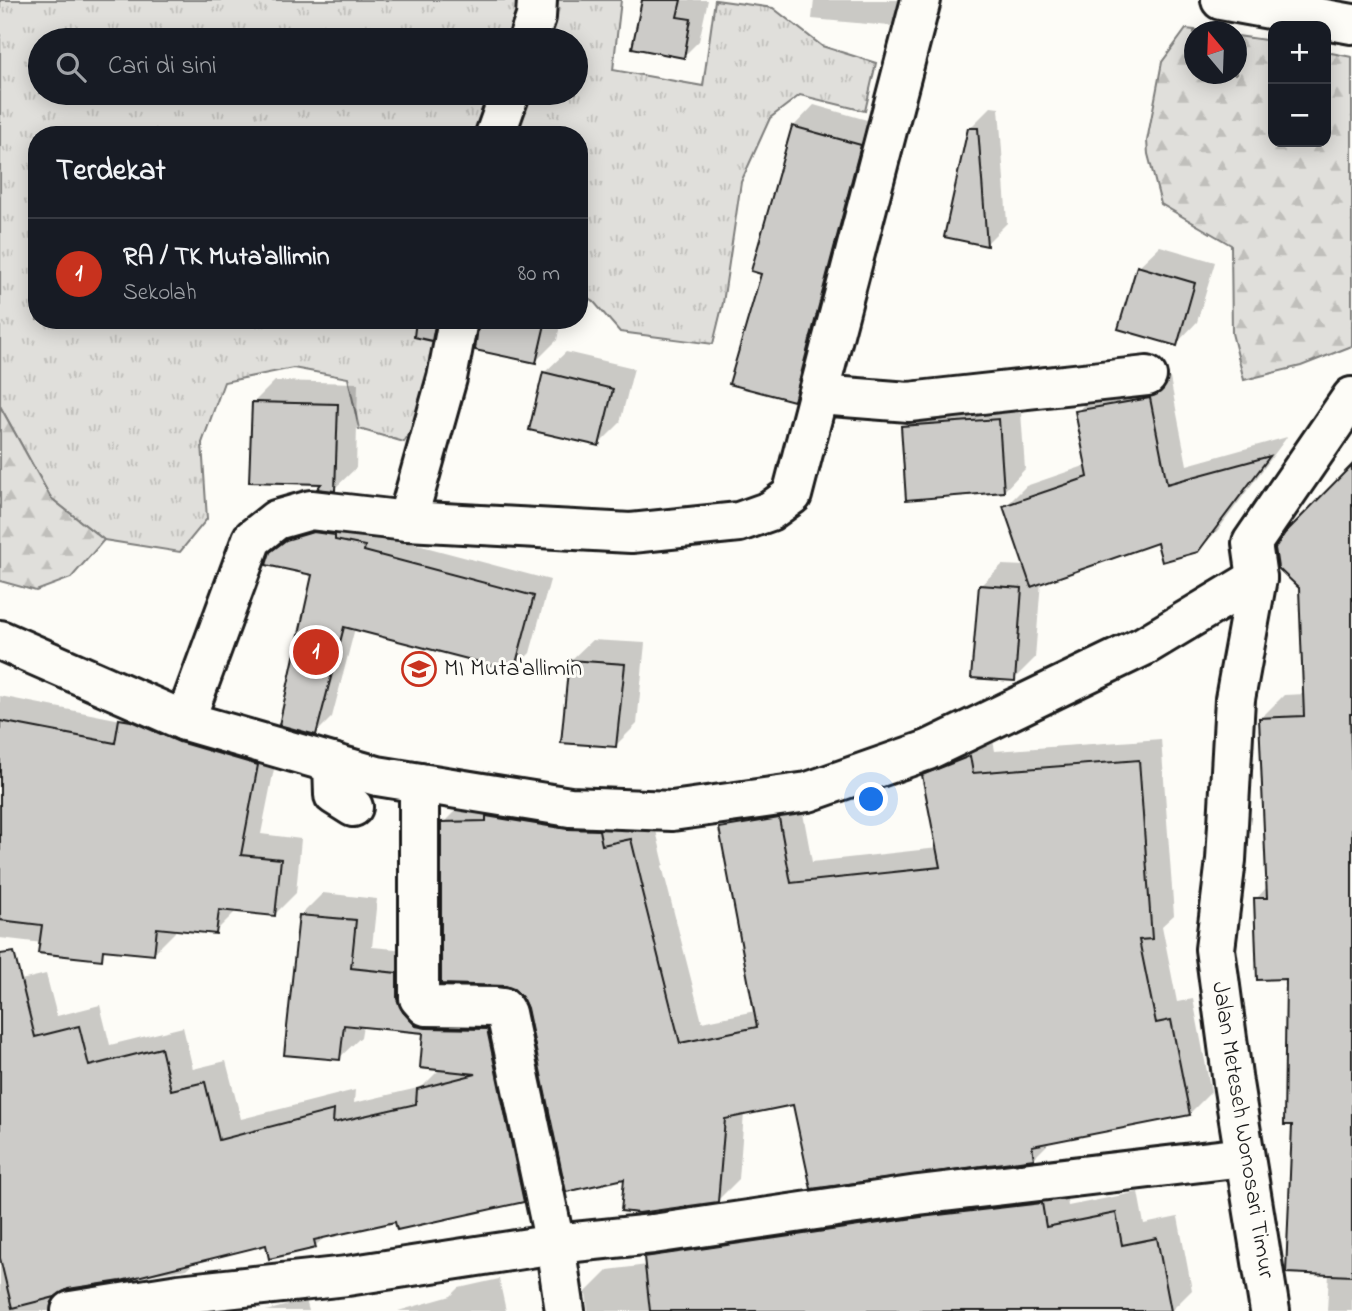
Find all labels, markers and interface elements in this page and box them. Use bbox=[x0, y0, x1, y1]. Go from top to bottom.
north arrow bbox=[1184, 21, 1247, 84]
map controls bbox=[1268, 21, 1331, 147]
button: + bbox=[1268, 21, 1331, 84]
search box bbox=[28, 28, 588, 105]
icon: search bbox=[52, 48, 90, 86]
text: Cari di sini bbox=[108, 48, 217, 86]
button: − bbox=[1268, 84, 1331, 147]
text: Terdekat bbox=[56, 150, 166, 194]
text: RA / TK Muta'allimin bbox=[123, 239, 330, 277]
text: 1 bbox=[75, 258, 83, 291]
text: 80 m bbox=[518, 258, 560, 291]
text: Sekolah bbox=[123, 277, 197, 310]
pin: 1 bbox=[293, 626, 339, 678]
school or university icon: MI Muta'allimin bbox=[400, 650, 438, 688]
place label: MI Muta'allimin bbox=[444, 652, 582, 687]
your location bbox=[854, 782, 888, 816]
street label: Jalan Meteseh Wonosari Timur bbox=[1201, 979, 1283, 1281]

